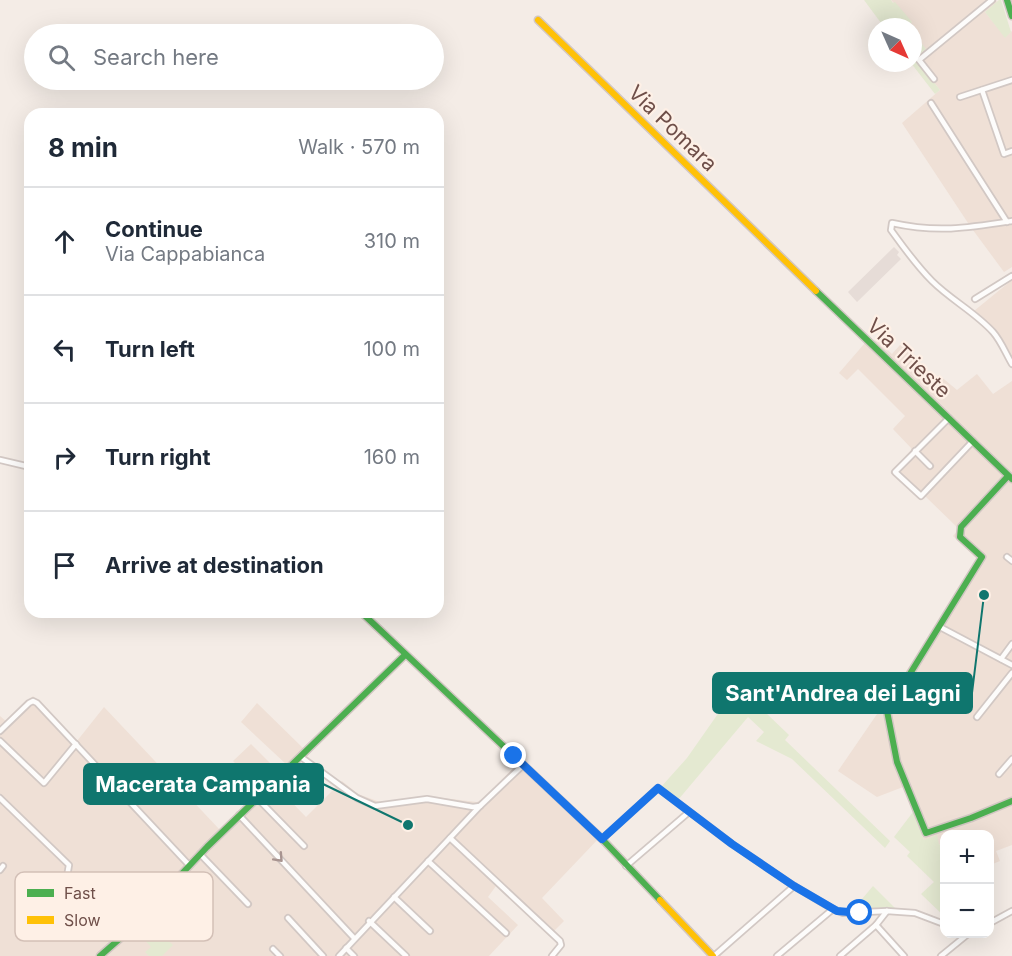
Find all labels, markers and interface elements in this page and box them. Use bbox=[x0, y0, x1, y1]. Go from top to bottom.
north arrow bbox=[868, 18, 922, 72]
search box bbox=[24, 24, 444, 90]
icon: search bbox=[45, 41, 78, 74]
text: Search here bbox=[93, 44, 219, 70]
street label: Via Pomara bbox=[624, 80, 722, 176]
text: 8 min bbox=[48, 132, 118, 163]
text: Walk · 570 m bbox=[298, 135, 420, 159]
text: Continue bbox=[105, 216, 203, 242]
icon: ahead bbox=[48, 225, 81, 258]
text: 310 m bbox=[364, 229, 420, 253]
text: Via Cappabianca bbox=[105, 242, 265, 266]
street label: Via Trieste bbox=[862, 313, 956, 403]
icon: left bbox=[48, 333, 81, 366]
text: Turn left bbox=[105, 336, 195, 362]
text: 100 m bbox=[363, 337, 420, 361]
icon: right bbox=[48, 441, 81, 474]
text: Turn right bbox=[105, 444, 211, 470]
text: 160 m bbox=[364, 445, 420, 469]
icon: arrive bbox=[48, 549, 81, 582]
text: Arrive at destination bbox=[105, 552, 324, 578]
callout: Sant'Andrea dei Lagni bbox=[713, 673, 972, 713]
text: Sant'Andrea dei Lagni bbox=[725, 680, 961, 706]
route end bbox=[500, 742, 526, 768]
callout: Macerata Campania bbox=[84, 764, 323, 804]
text: Macerata Campania bbox=[95, 771, 311, 797]
map controls bbox=[940, 830, 994, 938]
button: + bbox=[940, 830, 994, 884]
one-way arrow bbox=[272, 851, 283, 862]
legend bbox=[15, 872, 213, 941]
text: Fast bbox=[64, 883, 96, 903]
button: − bbox=[940, 884, 994, 938]
route start bbox=[846, 899, 872, 925]
text: Slow bbox=[64, 910, 101, 930]

